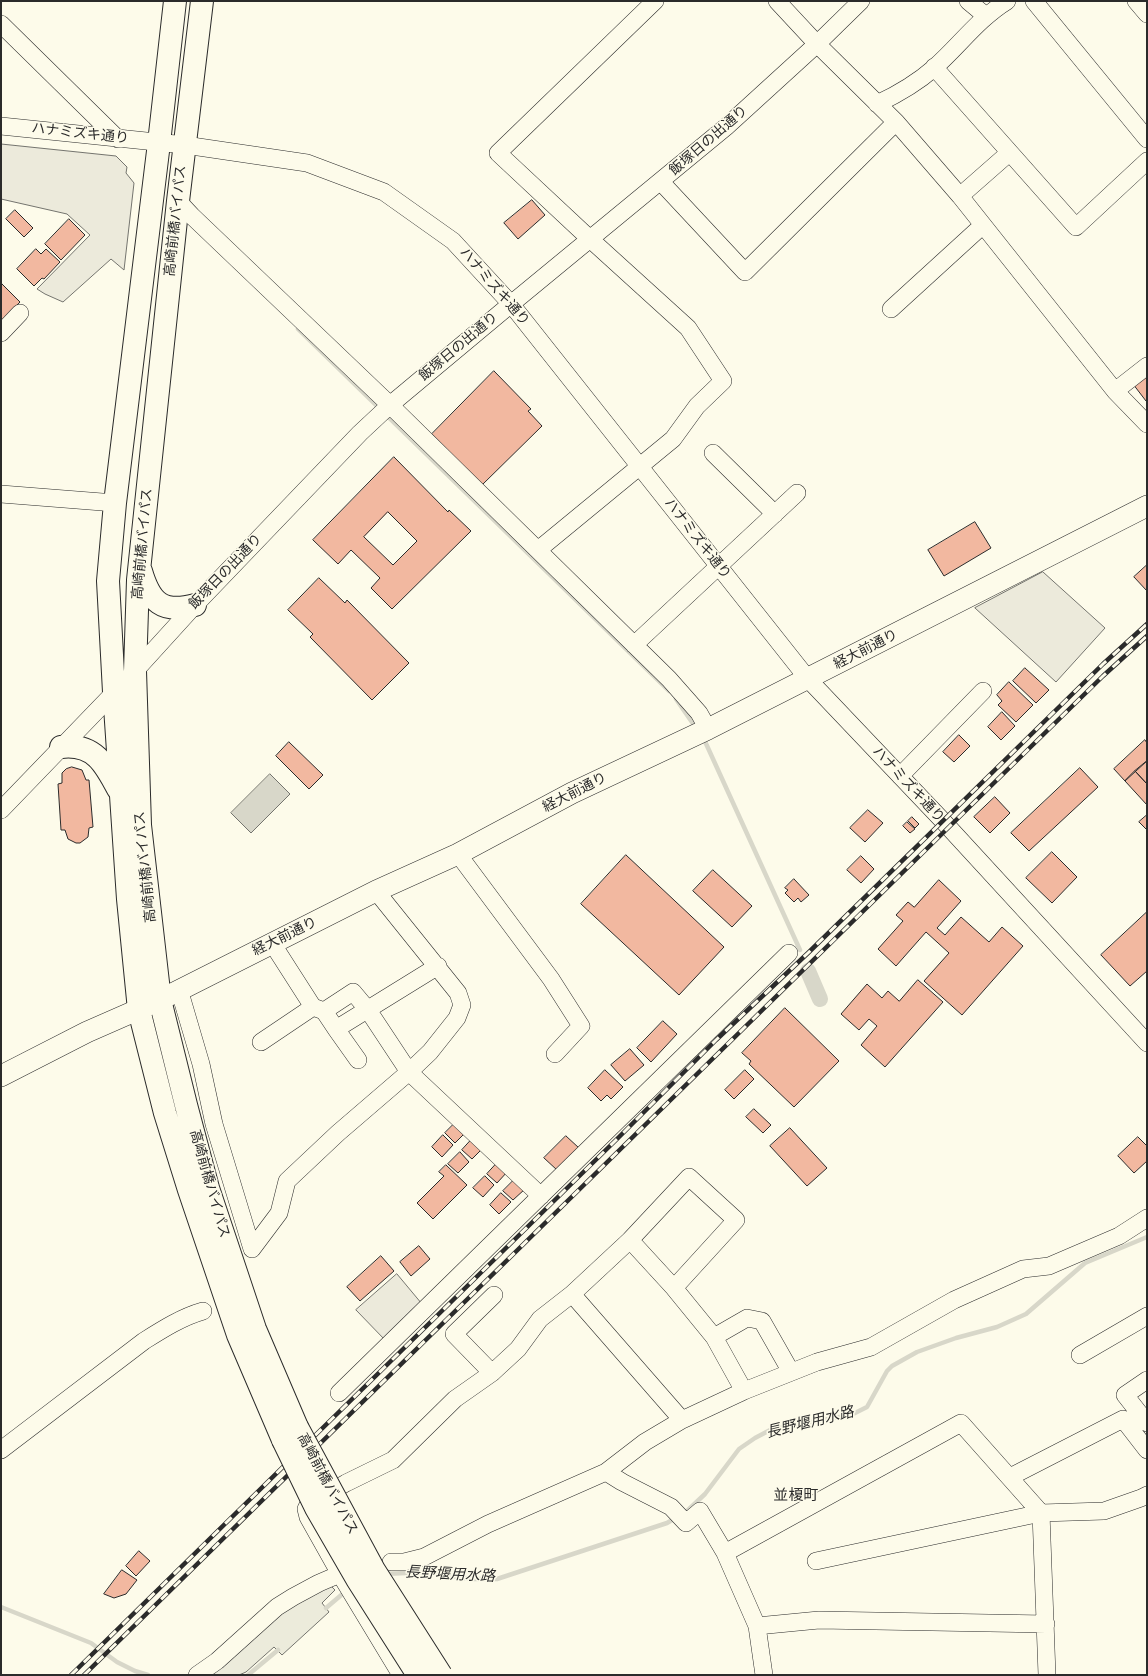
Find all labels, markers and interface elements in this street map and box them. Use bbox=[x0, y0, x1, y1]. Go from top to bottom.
street label: 飯塚日の出通り bbox=[667, 103, 751, 179]
street label: ハナミズキ通り bbox=[30, 121, 130, 147]
street label: 高崎前橋バイパス bbox=[162, 164, 190, 278]
street label: ハナミズキ通り bbox=[456, 245, 532, 329]
street label: 飯塚日の出通り bbox=[416, 309, 502, 385]
street label: 高崎前橋バイパス bbox=[130, 487, 156, 601]
street label: ハナミズキ通り bbox=[660, 495, 734, 583]
street label: 飯塚日の出通り bbox=[186, 531, 266, 613]
street label: 経大前通り bbox=[831, 627, 901, 673]
street label: ハナミズキ通り bbox=[868, 743, 948, 827]
street label: 経大前通り bbox=[540, 770, 610, 816]
street label: 高崎前橋バイパス bbox=[132, 810, 160, 924]
street label: 経大前通り bbox=[250, 914, 320, 960]
street label: 高崎前橋バイパス bbox=[185, 1128, 233, 1240]
water label: 長野堰用水路 bbox=[764, 1403, 856, 1443]
street label: 高崎前橋バイパス bbox=[293, 1431, 361, 1537]
district label: 並榎町 bbox=[774, 1487, 818, 1505]
water label: 長野堰用水路 bbox=[405, 1564, 495, 1586]

